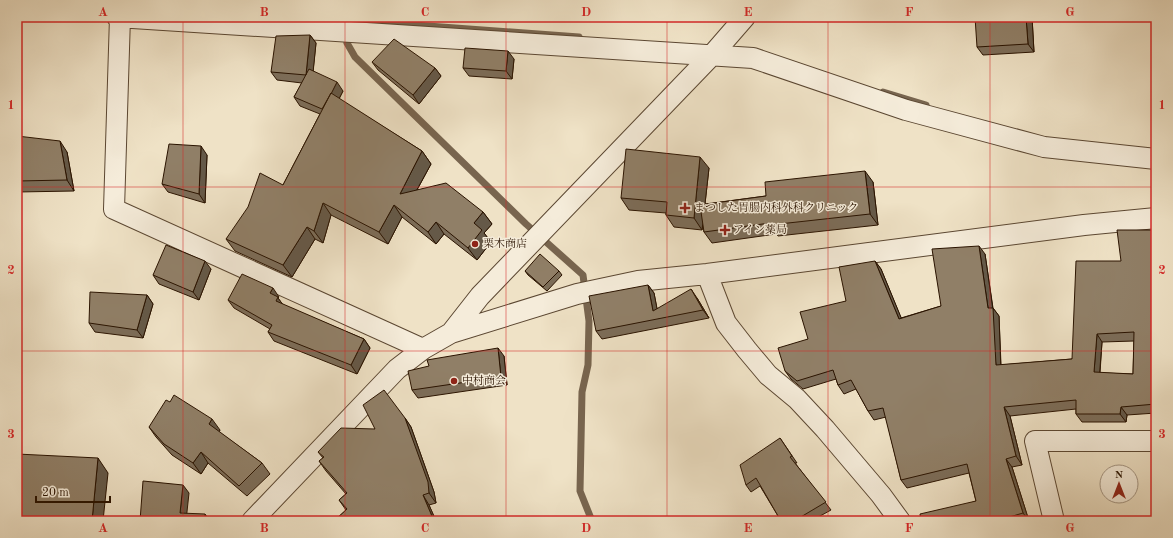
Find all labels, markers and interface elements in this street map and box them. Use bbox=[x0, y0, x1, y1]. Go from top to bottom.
text: A bbox=[98, 6, 108, 19]
text: B bbox=[259, 6, 269, 19]
text: C bbox=[421, 6, 429, 19]
text: D bbox=[581, 6, 591, 19]
text: E bbox=[744, 6, 753, 19]
text: F bbox=[905, 6, 914, 19]
text: G bbox=[1065, 6, 1075, 19]
text: 1 bbox=[7, 99, 15, 112]
text: 1 bbox=[1158, 99, 1166, 112]
place label: まつした胃腸内科外科クリニック bbox=[694, 201, 858, 214]
marker: まつした胃腸内科外科クリニック bbox=[679, 202, 691, 214]
place label: アイン薬局 bbox=[733, 223, 787, 236]
marker: アイン薬局 bbox=[720, 225, 730, 235]
place label: 栗木商店 bbox=[483, 237, 527, 250]
marker: 栗木商店 bbox=[470, 239, 480, 249]
text: 2 bbox=[7, 264, 15, 277]
text: 2 bbox=[1158, 264, 1166, 277]
place label: 中村商会 bbox=[462, 374, 506, 387]
marker: 中村商会 bbox=[449, 376, 459, 386]
text: 3 bbox=[7, 428, 15, 441]
text: 3 bbox=[1158, 428, 1166, 441]
north arrow bbox=[1099, 464, 1139, 504]
text: N bbox=[1115, 470, 1124, 481]
scale bar bbox=[36, 478, 110, 504]
text: 20 m bbox=[42, 487, 69, 499]
text: A bbox=[98, 522, 108, 535]
text: B bbox=[259, 522, 269, 535]
text: C bbox=[421, 522, 429, 535]
text: D bbox=[581, 522, 591, 535]
text: E bbox=[744, 522, 753, 535]
text: F bbox=[905, 522, 914, 535]
text: G bbox=[1065, 522, 1075, 535]

